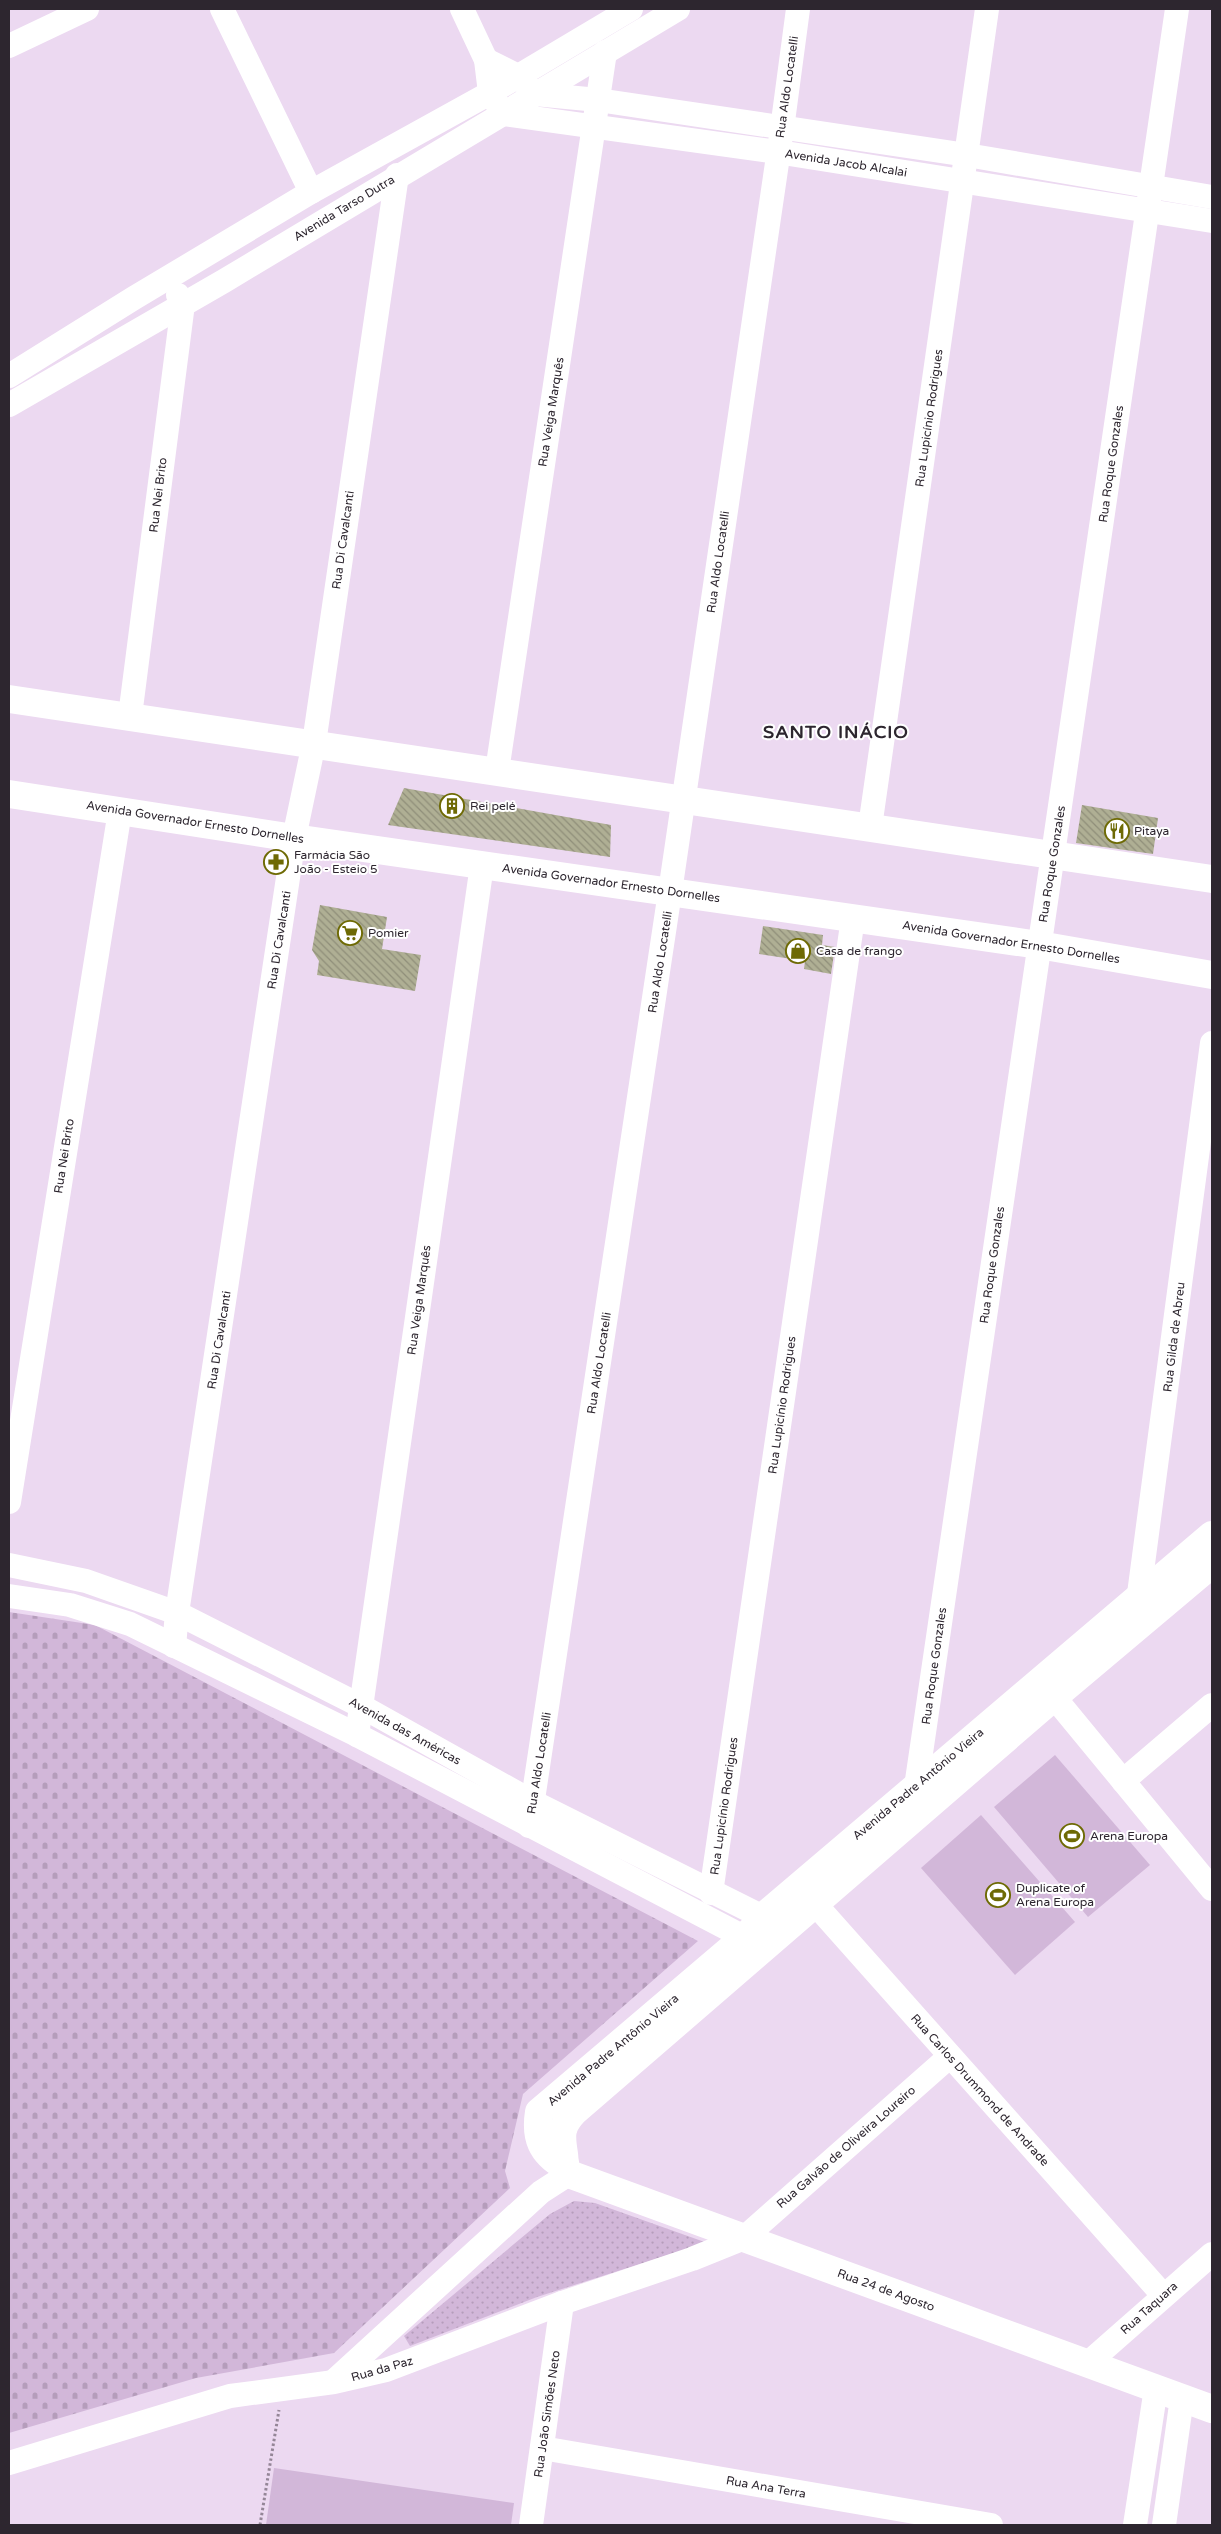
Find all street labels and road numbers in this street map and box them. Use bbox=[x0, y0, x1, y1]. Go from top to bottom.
street label: Rua Aldo Locatelli bbox=[773, 35, 801, 139]
street label: Avenida Jacob Alcalai bbox=[784, 146, 908, 180]
street label: Avenida Tarso Dutra bbox=[291, 172, 397, 244]
street label: Rua Lupicínio Rodrigues bbox=[912, 348, 946, 488]
street label: Rua Veiga Marquês bbox=[535, 356, 567, 468]
street label: Rua Roque Gonzales bbox=[1096, 404, 1126, 524]
street label: Rua Nei Brito bbox=[146, 457, 170, 533]
street label: Rua Di Cavalcanti bbox=[329, 490, 357, 590]
street label: Rua Aldo Locatelli bbox=[704, 510, 732, 614]
street label: Avenida Governador Ernesto Dornelles bbox=[85, 798, 305, 846]
street label: Rua Roque Gonzales bbox=[1036, 804, 1068, 924]
street label: Avenida Governador Ernesto Dornelles bbox=[501, 861, 721, 905]
street label: Rua Di Cavalcanti bbox=[264, 890, 294, 990]
street label: Rua Aldo Locatelli bbox=[645, 910, 675, 1014]
street label: Avenida Governador Ernesto Dornelles bbox=[901, 918, 1121, 966]
street label: Rua Nei Brito bbox=[51, 1118, 77, 1194]
street label: Rua Roque Gonzales bbox=[977, 1205, 1007, 1325]
street label: Rua Veiga Marquês bbox=[404, 1244, 434, 1356]
street label: Rua Gilda de Abreu bbox=[1160, 1281, 1188, 1393]
street label: Rua Di Cavalcanti bbox=[204, 1290, 234, 1390]
street label: Rua Aldo Locatelli bbox=[584, 1311, 614, 1415]
street label: Rua Lupicínio Rodrigues bbox=[765, 1335, 799, 1475]
street label: Rua Roque Gonzales bbox=[919, 1606, 949, 1726]
street label: Avenida das Américas bbox=[347, 1694, 464, 1768]
street label: Rua Aldo Locatelli bbox=[524, 1711, 554, 1815]
street label: Avenida Padre Antônio Vieira bbox=[850, 1725, 986, 1843]
street label: Rua Lupicínio Rodrigues bbox=[707, 1736, 741, 1876]
street label: Avenida Padre Antônio Vieira bbox=[545, 1991, 681, 2109]
street label: Rua Carlos Drummond de Andrade bbox=[908, 2011, 1052, 2169]
street label: Rua Galvão de Oliveira Loureiro bbox=[774, 2083, 918, 2211]
street label: Rua 24 de Agosto bbox=[835, 2266, 937, 2314]
street label: Rua Taquara bbox=[1118, 2279, 1180, 2337]
street label: Rua João Simões Neto bbox=[531, 2350, 563, 2478]
street label: Rua da Paz bbox=[349, 2353, 415, 2384]
street label: Rua Ana Terra bbox=[725, 2473, 807, 2501]

